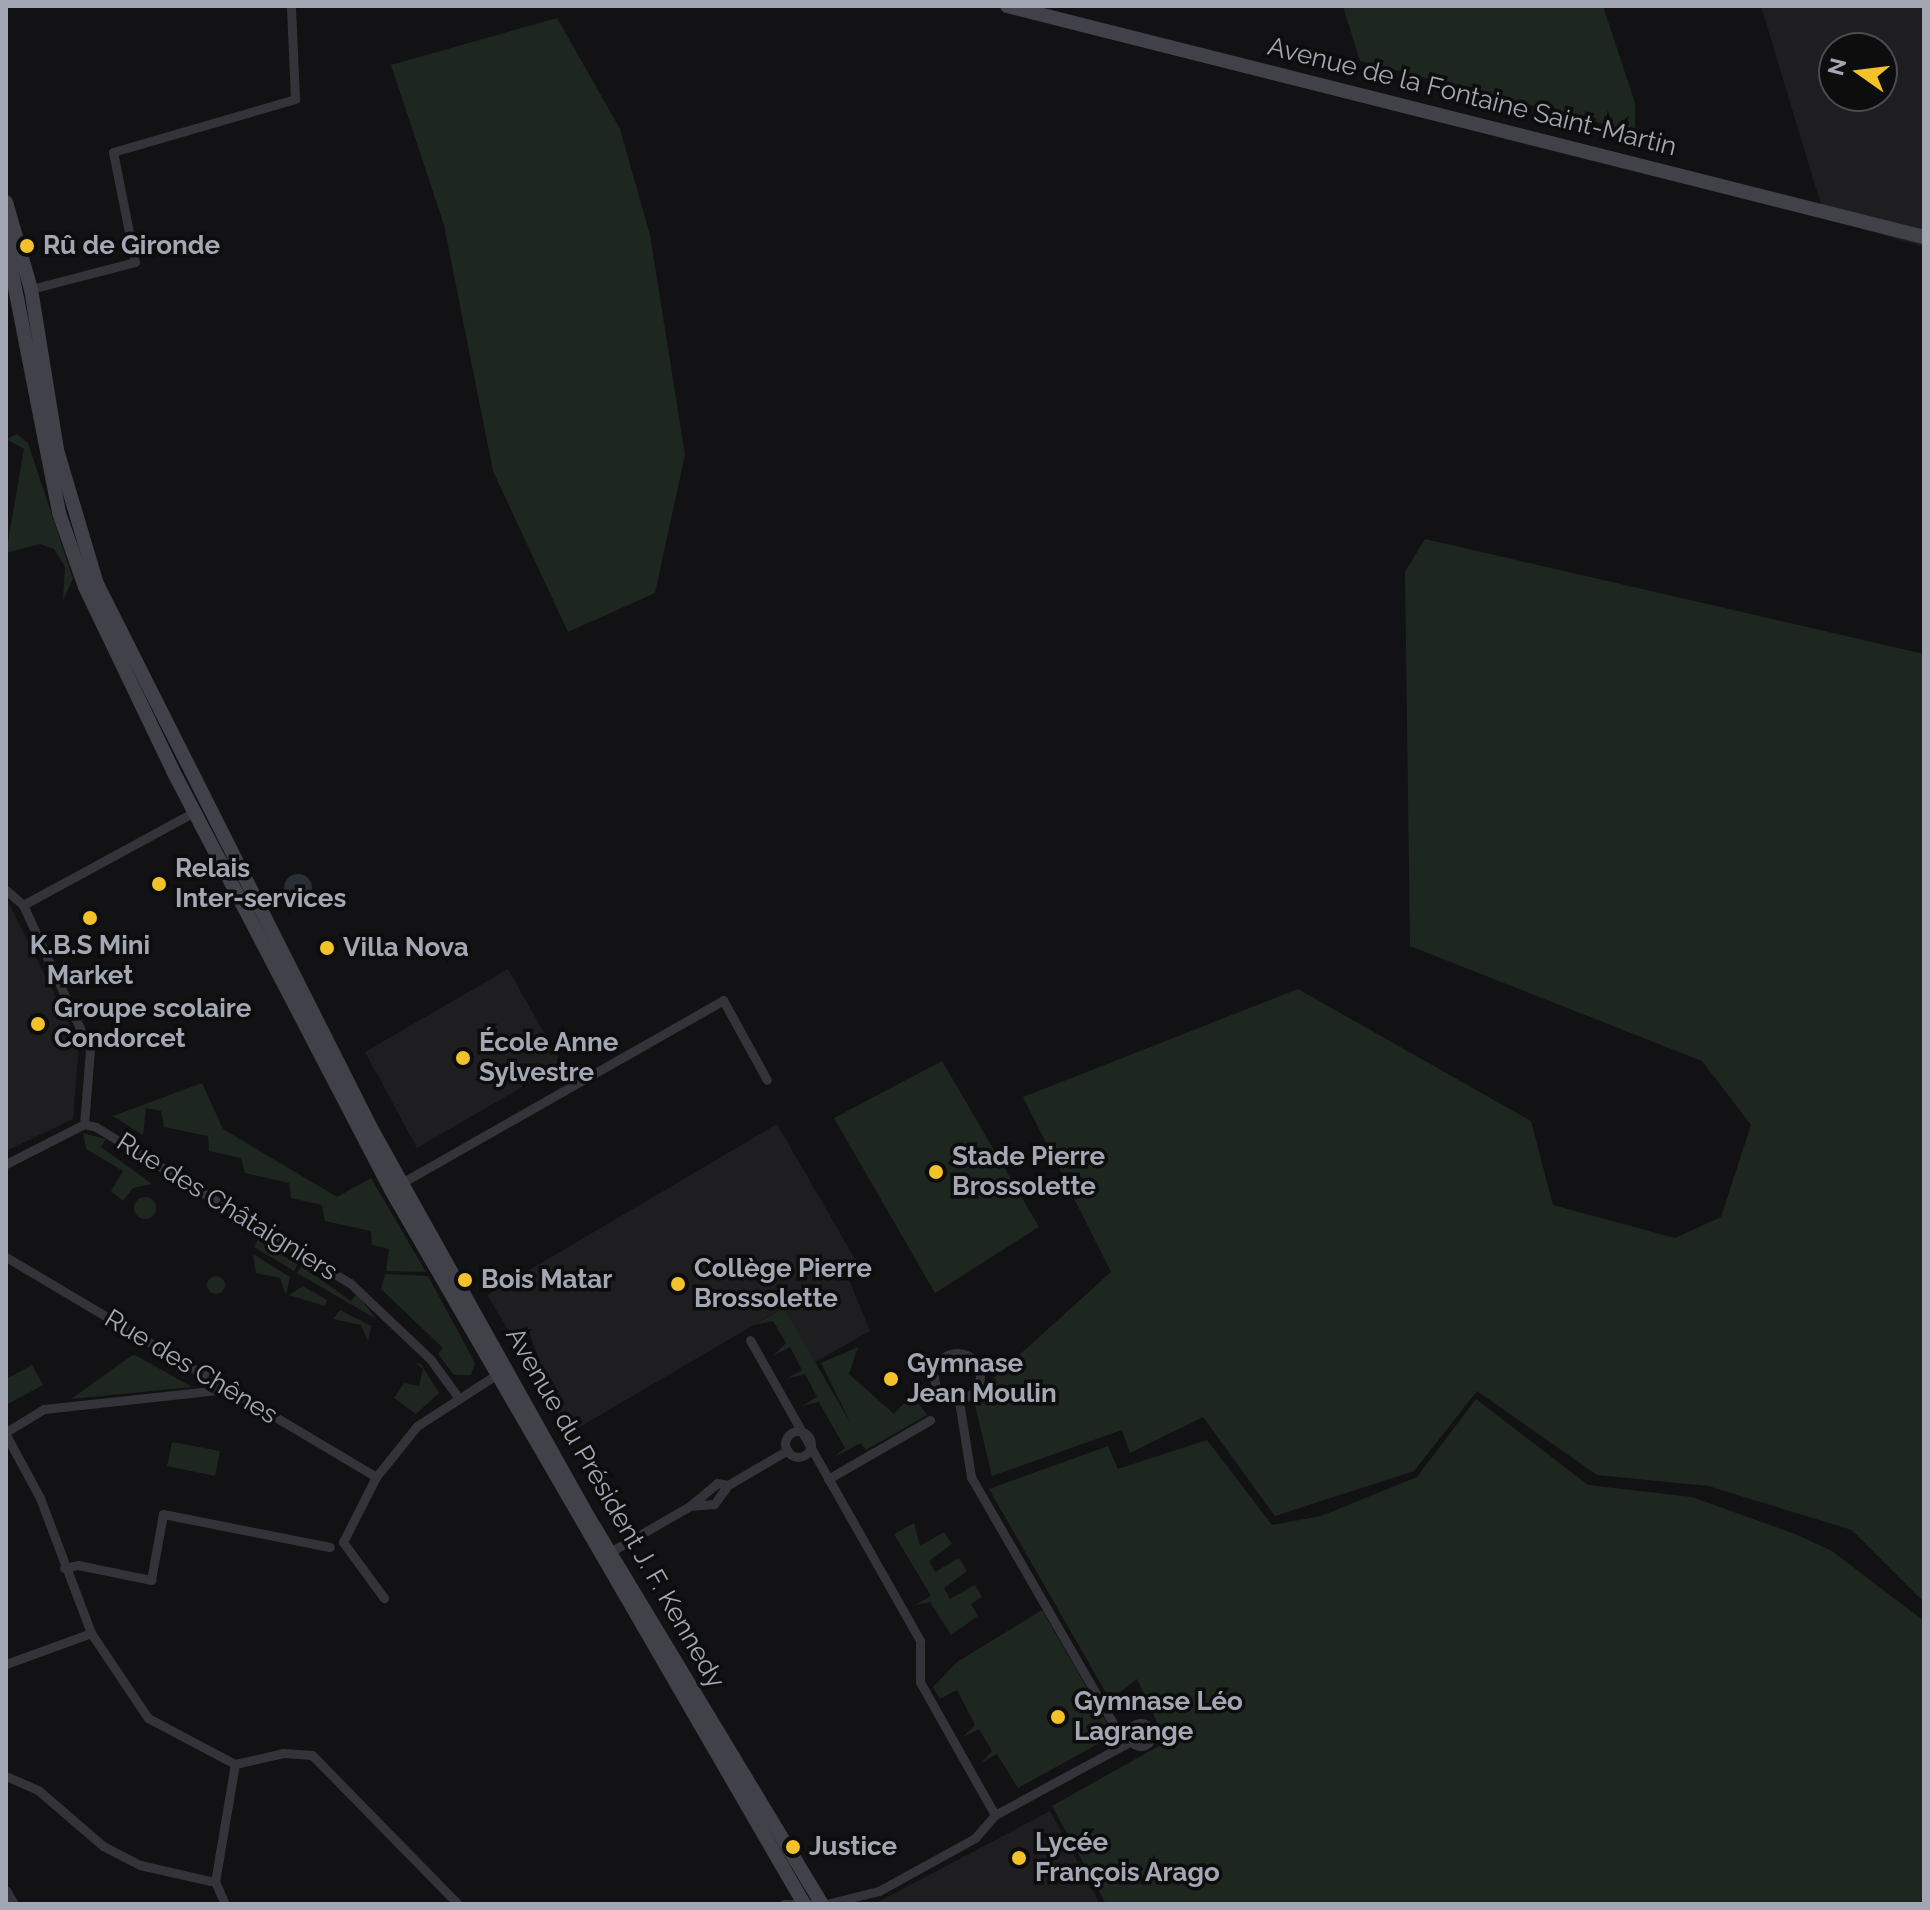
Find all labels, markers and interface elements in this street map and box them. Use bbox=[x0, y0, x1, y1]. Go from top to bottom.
street label: Avenue de la Fontaine Saint-Martin bbox=[1264, 31, 1680, 163]
north arrow bbox=[1818, 32, 1898, 112]
text: N bbox=[1822, 55, 1851, 78]
place label: Rû de Gironde bbox=[43, 230, 220, 262]
marker: Rû de Gironde bbox=[18, 237, 36, 255]
place label: Relais Inter-services bbox=[175, 853, 346, 914]
marker: Relais Inter-services bbox=[150, 875, 168, 893]
marker: K.B.S Mini Market bbox=[81, 909, 99, 927]
place label: K.B.S Mini Market bbox=[30, 930, 150, 992]
place label: Villa Nova bbox=[343, 932, 469, 964]
marker: Villa Nova bbox=[318, 939, 336, 957]
place label: Groupe scolaire Condorcet bbox=[54, 993, 251, 1054]
marker: Groupe scolaire Condorcet bbox=[29, 1015, 47, 1033]
place label: École Anne Sylvestre bbox=[479, 1027, 619, 1088]
marker: École Anne Sylvestre bbox=[454, 1049, 472, 1067]
street label: Rue des Châtaigniers bbox=[111, 1126, 343, 1288]
place label: Stade Pierre Brossolette bbox=[952, 1141, 1105, 1202]
marker: Stade Pierre Brossolette bbox=[927, 1163, 945, 1181]
place label: Collège Pierre Brossolette bbox=[694, 1253, 872, 1314]
place label: Bois Matar bbox=[481, 1264, 612, 1296]
marker: Bois Matar bbox=[456, 1271, 474, 1289]
marker: Collège Pierre Brossolette bbox=[669, 1275, 687, 1293]
street label: Rue des Chênes bbox=[99, 1303, 283, 1431]
street label: Avenue du Président J. F. Kennedy bbox=[499, 1322, 731, 1694]
place label: Gymnase Jean Moulin bbox=[907, 1348, 1057, 1410]
marker: Gymnase Jean Moulin bbox=[882, 1370, 900, 1388]
place label: Gymnase Léo Lagrange bbox=[1074, 1686, 1243, 1748]
marker: Gymnase Léo Lagrange bbox=[1049, 1708, 1067, 1726]
place label: Lycée François Arago bbox=[1035, 1827, 1221, 1888]
place label: Justice bbox=[809, 1831, 897, 1863]
marker: Justice bbox=[784, 1838, 802, 1856]
marker: Lycée François Arago bbox=[1010, 1849, 1028, 1867]

